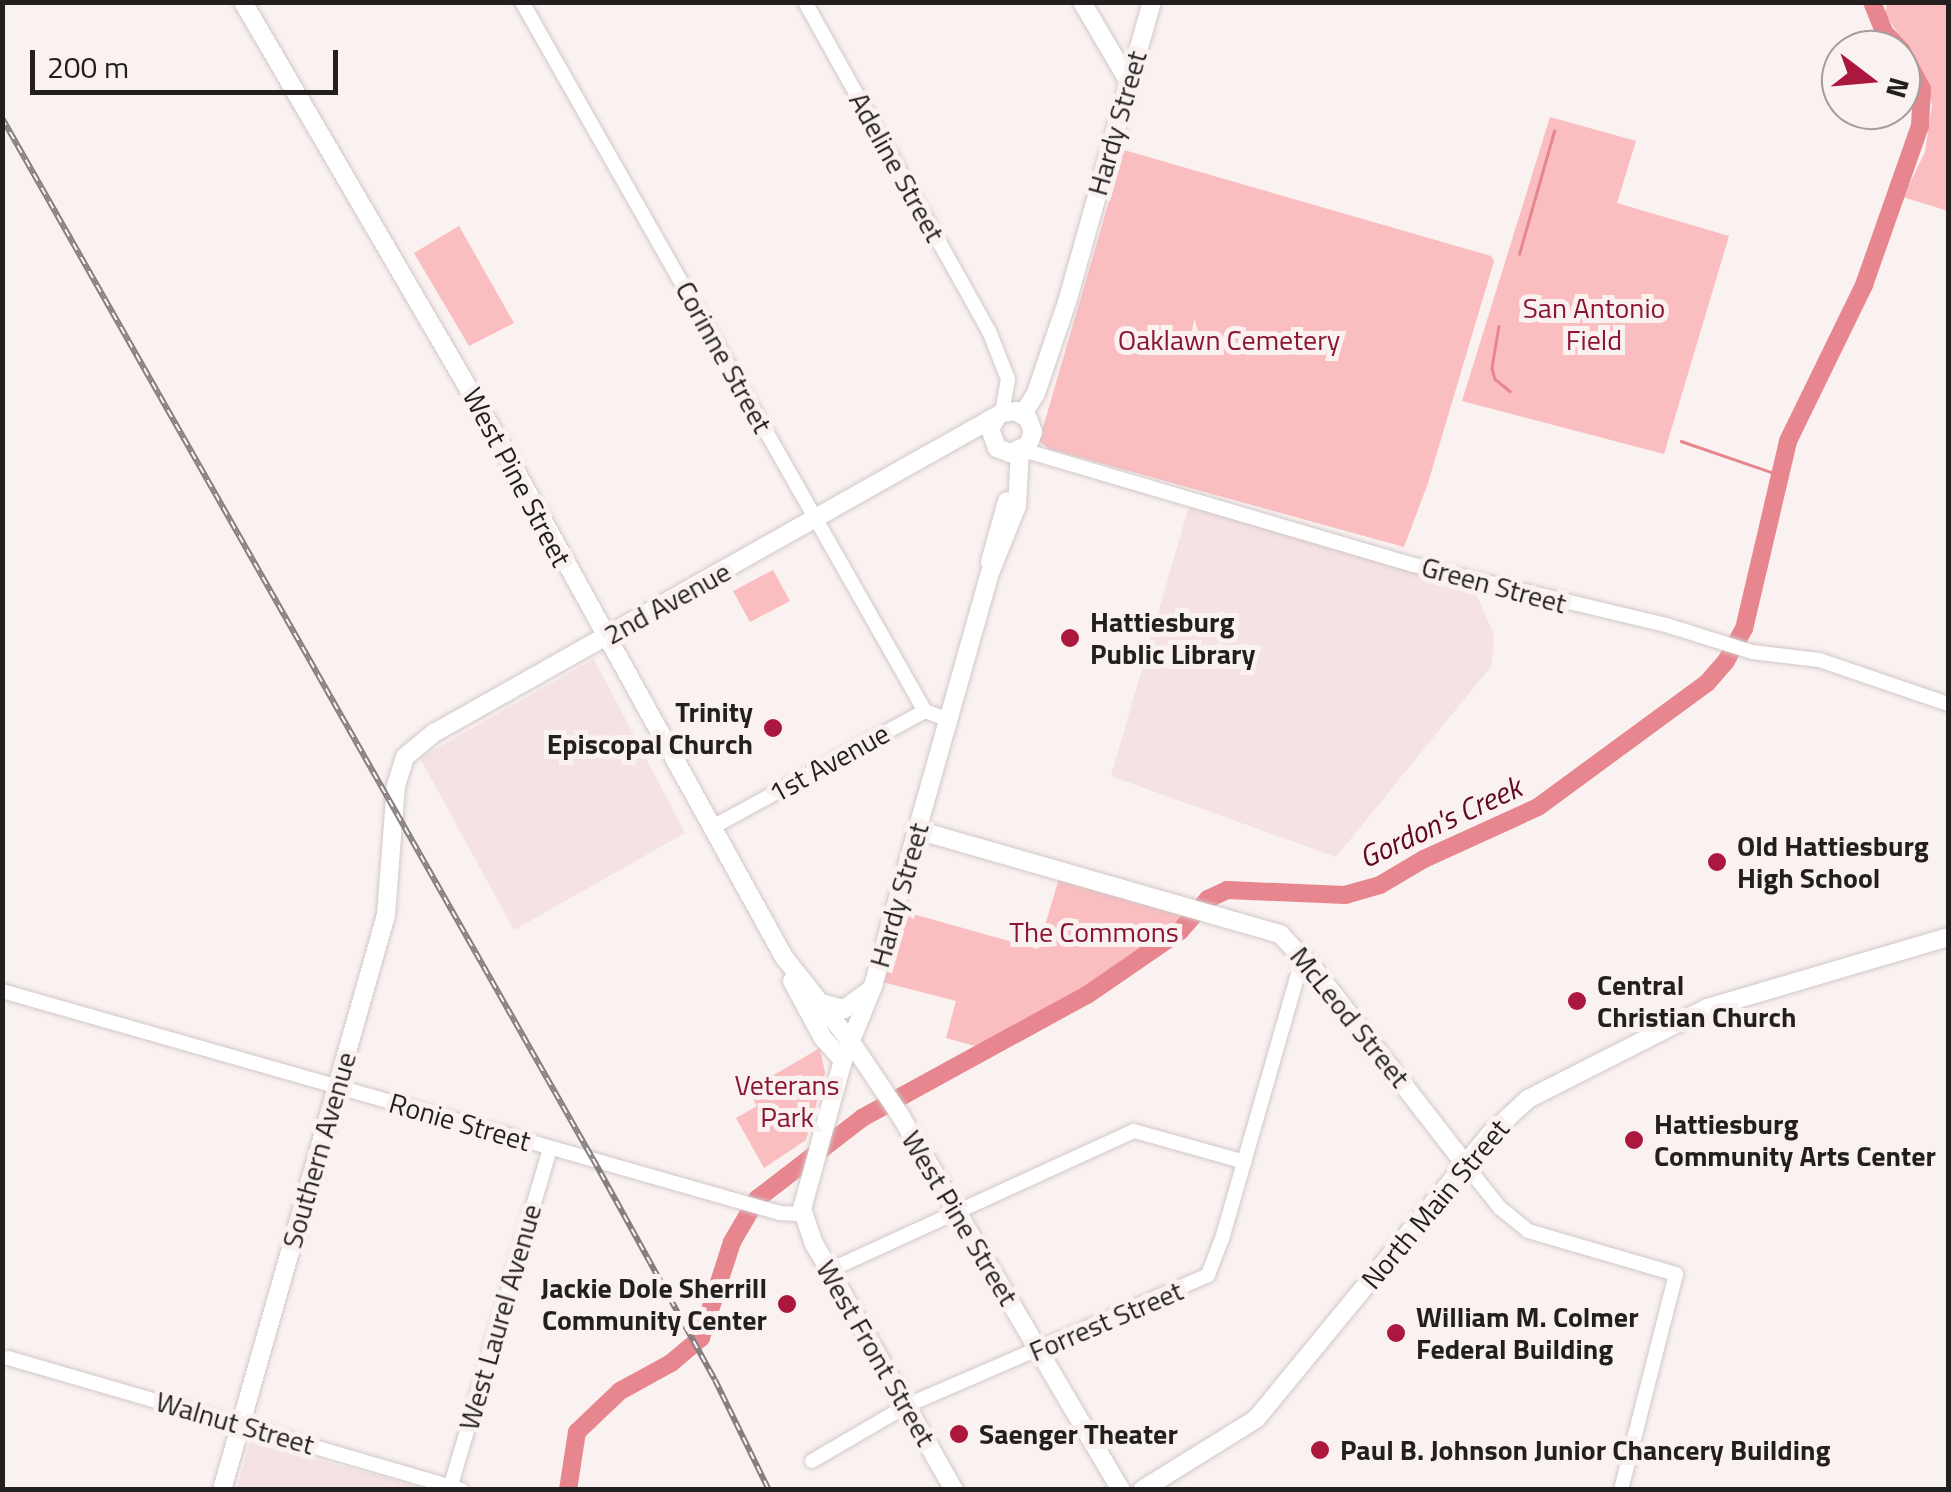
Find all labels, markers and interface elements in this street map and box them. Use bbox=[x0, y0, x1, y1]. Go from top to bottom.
scale bar bbox=[35, 30, 342, 92]
north arrow bbox=[1821, 30, 1921, 130]
text: 200 m bbox=[47, 44, 129, 90]
street label: Hardy Street bbox=[1080, 47, 1154, 199]
text: N bbox=[1875, 73, 1922, 103]
street label: Adeline Street bbox=[842, 86, 952, 248]
street label: Corinne Street bbox=[669, 275, 779, 439]
park label: San Antonio Field bbox=[1523, 291, 1665, 357]
park label: Oaklawn Cemetery bbox=[1118, 323, 1340, 357]
street label: West Pine Street bbox=[456, 382, 578, 572]
street label: Green Street bbox=[1418, 550, 1570, 620]
street label: 2nd Avenue bbox=[598, 555, 736, 651]
place label: Hattiesburg Public Library bbox=[1090, 605, 1255, 671]
marker: Hattiesburg Public Library bbox=[1059, 627, 1081, 649]
place label: Trinity Episcopal Church bbox=[547, 695, 753, 761]
street label: 1st Avenue bbox=[763, 716, 895, 810]
marker: Trinity Episcopal Church bbox=[762, 717, 784, 739]
water label: Gordon's Creek bbox=[1353, 769, 1527, 875]
street label: Hardy Street bbox=[862, 819, 936, 971]
place label: Old Hattiesburg High School bbox=[1737, 829, 1929, 895]
marker: Old Hattiesburg High School bbox=[1706, 851, 1728, 873]
park label: The Commons bbox=[1009, 915, 1179, 949]
street label: McLeod Street bbox=[1283, 940, 1417, 1094]
place label: Central Christian Church bbox=[1597, 968, 1796, 1034]
marker: Central Christian Church bbox=[1566, 990, 1588, 1012]
street label: Southern Avenue bbox=[275, 1048, 363, 1252]
park label: Veterans Park bbox=[734, 1068, 840, 1134]
street label: Ronie Street bbox=[385, 1086, 535, 1158]
place label: Hattiesburg Community Arts Center bbox=[1654, 1107, 1936, 1173]
street label: North Main Street bbox=[1354, 1112, 1516, 1296]
street label: West Pine Street bbox=[895, 1125, 1025, 1311]
marker: Hattiesburg Community Arts Center bbox=[1623, 1129, 1645, 1151]
street label: West Laurel Avenue bbox=[452, 1200, 548, 1434]
street label: West Front Street bbox=[809, 1254, 943, 1452]
place label: Jackie Dole Sherrill Community Center bbox=[541, 1271, 767, 1337]
street label: Forrest Street bbox=[1024, 1274, 1188, 1368]
marker: Jackie Dole Sherrill Community Center bbox=[776, 1293, 798, 1315]
place label: William M. Colmer Federal Building bbox=[1416, 1300, 1639, 1366]
marker: William M. Colmer Federal Building bbox=[1385, 1322, 1407, 1344]
street label: Walnut Street bbox=[152, 1384, 318, 1462]
place label: Saenger Theater bbox=[979, 1417, 1178, 1451]
marker: Saenger Theater bbox=[948, 1423, 970, 1445]
place label: Paul B. Johnson Junior Chancery Building bbox=[1340, 1433, 1830, 1467]
marker: Paul B. Johnson Junior Chancery Building bbox=[1309, 1439, 1331, 1461]

